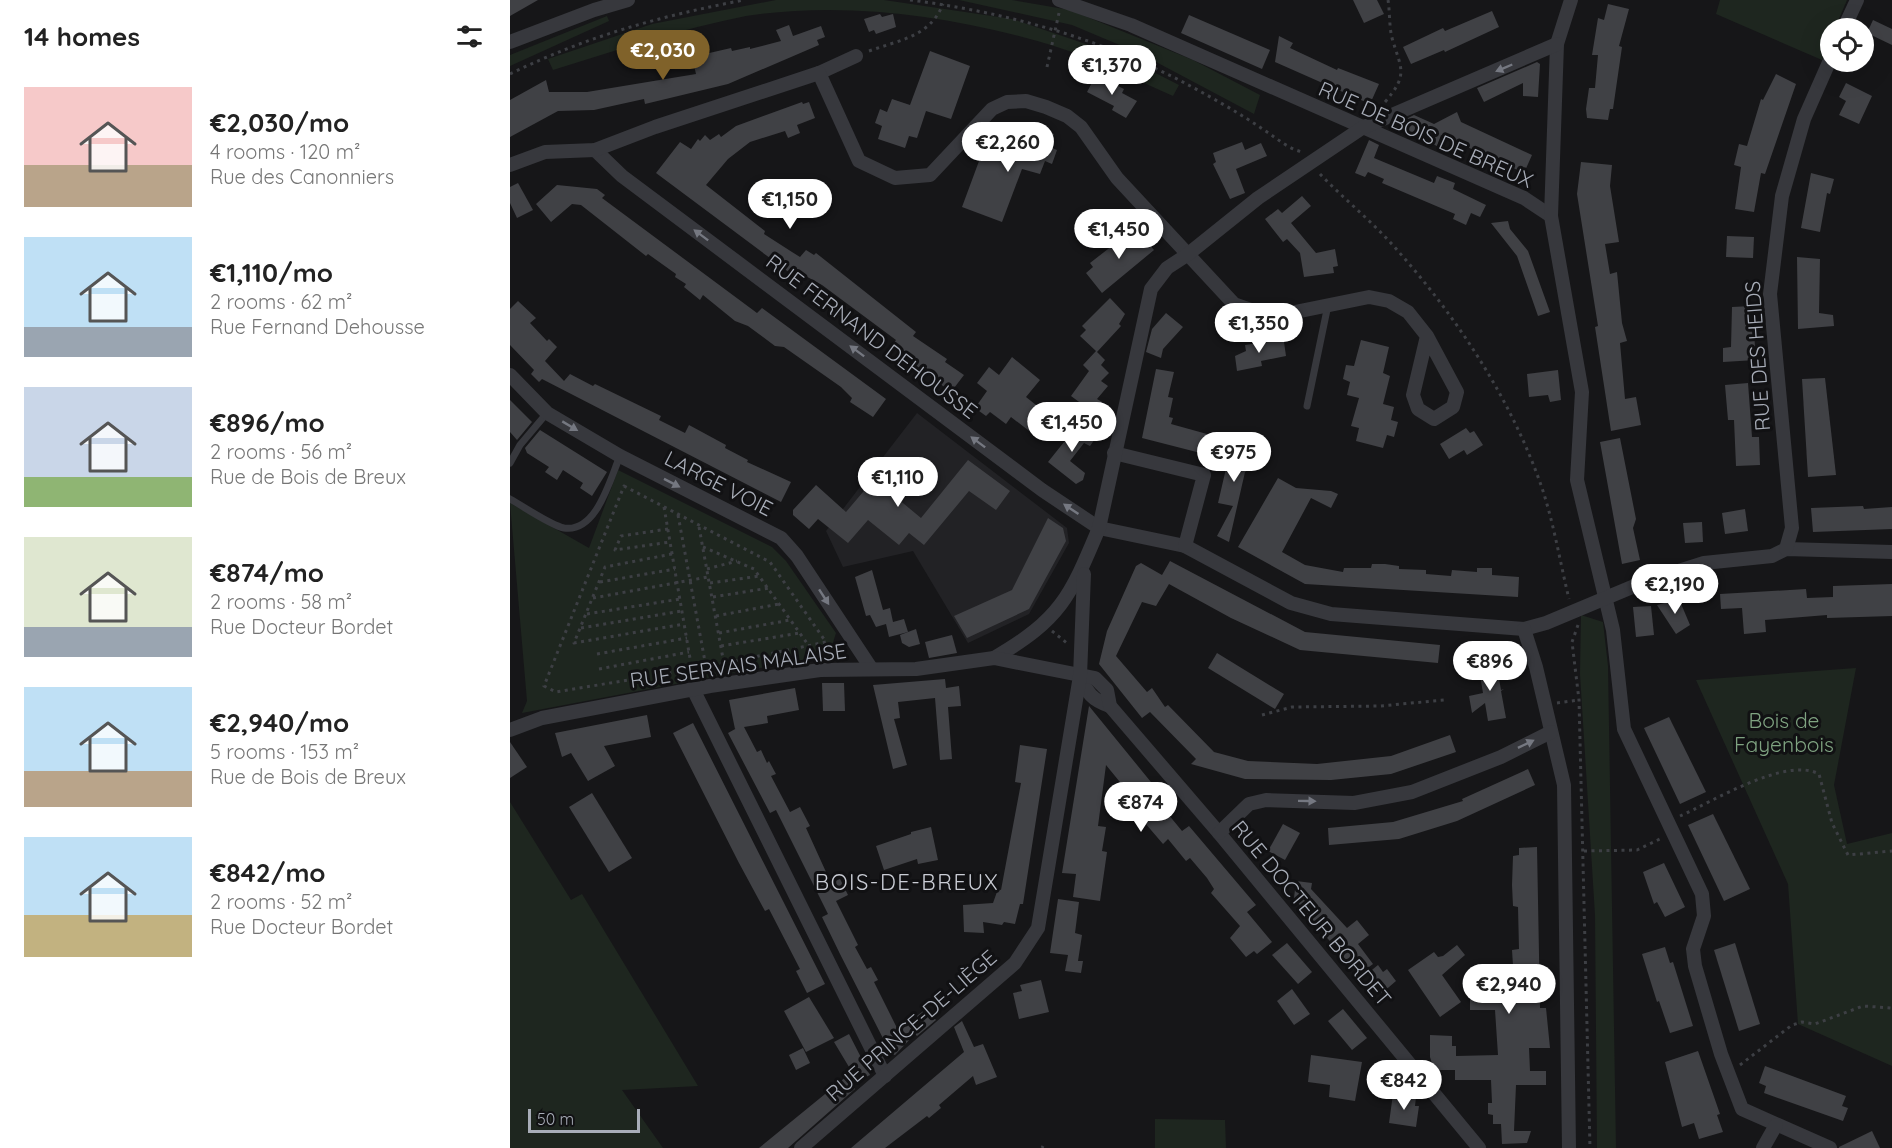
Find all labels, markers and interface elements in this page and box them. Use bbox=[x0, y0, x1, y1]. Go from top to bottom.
map controls bbox=[1820, 18, 1874, 72]
button: locate bbox=[1820, 18, 1874, 72]
text: 14 homes bbox=[24, 20, 140, 53]
icon: filters bbox=[453, 20, 486, 53]
pin: €2,030 bbox=[614, 30, 712, 81]
text: €2,030 bbox=[631, 37, 695, 62]
pin: €1,370 bbox=[1063, 45, 1161, 96]
text: €1,370 bbox=[1082, 52, 1142, 77]
one-way arrow bbox=[1495, 63, 1512, 72]
street label: RUE DE BOIS DE BREUX bbox=[1315, 75, 1537, 193]
text: €2,030/mo bbox=[210, 106, 349, 139]
icon: home bbox=[72, 111, 144, 183]
pin: €2,260 bbox=[959, 122, 1057, 173]
text: €2,260 bbox=[976, 129, 1040, 154]
text: 4 rooms · 120 m² bbox=[210, 139, 360, 164]
text: Rue des Canonniers bbox=[210, 164, 394, 189]
pin: €1,150 bbox=[741, 179, 839, 230]
text: €1,150 bbox=[762, 186, 818, 211]
pin: €1,450 bbox=[1070, 209, 1168, 260]
text: €1,450 bbox=[1088, 216, 1150, 241]
one-way arrow bbox=[693, 228, 709, 241]
street label: RUE FERNAND DEHOUSSE bbox=[761, 248, 983, 424]
text: €1,110/mo bbox=[210, 256, 333, 289]
icon: home bbox=[72, 261, 144, 333]
street label: RUE DES HEIDS bbox=[1739, 280, 1775, 432]
text: 2 rooms · 62 m² bbox=[210, 289, 352, 314]
pin: €1,350 bbox=[1210, 303, 1308, 354]
text: €1,350 bbox=[1229, 310, 1289, 335]
text: Rue Fernand Dehousse bbox=[210, 314, 425, 339]
one-way arrow bbox=[850, 346, 865, 358]
pin: €1,450 bbox=[1023, 402, 1121, 453]
text: €896/mo bbox=[210, 406, 325, 439]
text: €1,450 bbox=[1041, 409, 1103, 434]
icon: home bbox=[72, 411, 144, 483]
one-way arrow bbox=[562, 421, 578, 432]
pin: €975 bbox=[1198, 432, 1270, 483]
one-way arrow bbox=[971, 437, 986, 449]
text: 2 rooms · 56 m² bbox=[210, 439, 352, 464]
text: €975 bbox=[1211, 439, 1257, 464]
street label: LARGE VOIE bbox=[661, 445, 777, 521]
pin: €1,110 bbox=[849, 457, 947, 508]
text: Rue de Bois de Breux bbox=[210, 464, 406, 489]
text: €1,110 bbox=[872, 464, 924, 489]
one-way arrow bbox=[664, 478, 681, 488]
one-way arrow bbox=[1063, 503, 1079, 515]
text: €874/mo bbox=[210, 556, 324, 589]
icon: home bbox=[72, 561, 144, 633]
pin: €2,190 bbox=[1626, 564, 1724, 615]
text: €2,190 bbox=[1645, 571, 1705, 596]
text: 2 rooms · 58 m² bbox=[210, 589, 352, 614]
one-way arrow bbox=[818, 589, 829, 605]
text: Rue Docteur Bordet bbox=[210, 614, 393, 639]
street label: RUE SERVAIS MALAISE bbox=[628, 637, 848, 693]
pin: €896 bbox=[1454, 641, 1526, 692]
text: €896 bbox=[1467, 648, 1513, 673]
text: €2,940/mo bbox=[210, 706, 349, 739]
park label: Bois de Fayenbois bbox=[1734, 707, 1834, 757]
icon: home bbox=[72, 711, 144, 783]
text: 5 rooms · 153 m² bbox=[210, 739, 359, 764]
one-way arrow bbox=[1518, 740, 1535, 749]
text: Rue de Bois de Breux bbox=[210, 764, 406, 789]
pin: €874 bbox=[1105, 782, 1177, 833]
text: €874 bbox=[1118, 789, 1164, 814]
one-way arrow bbox=[1298, 797, 1317, 806]
street label: RUE DOCTEUR BORDET bbox=[1227, 815, 1397, 1011]
text: €842/mo bbox=[210, 856, 326, 889]
icon: home bbox=[72, 861, 144, 933]
district label: BOIS-DE-BREUX bbox=[815, 868, 999, 896]
text: 2 rooms · 52 m² bbox=[210, 889, 352, 914]
text: Rue Docteur Bordet bbox=[210, 914, 393, 939]
street label: RUE PRINCE-DE-LIÈGE bbox=[820, 944, 1002, 1106]
pin: €2,940 bbox=[1460, 964, 1558, 1015]
text: €2,940 bbox=[1477, 971, 1541, 996]
pin: €842 bbox=[1368, 1060, 1440, 1111]
text: €842 bbox=[1381, 1067, 1427, 1092]
scale bar bbox=[528, 1106, 640, 1134]
text: 50 m bbox=[537, 1109, 574, 1129]

